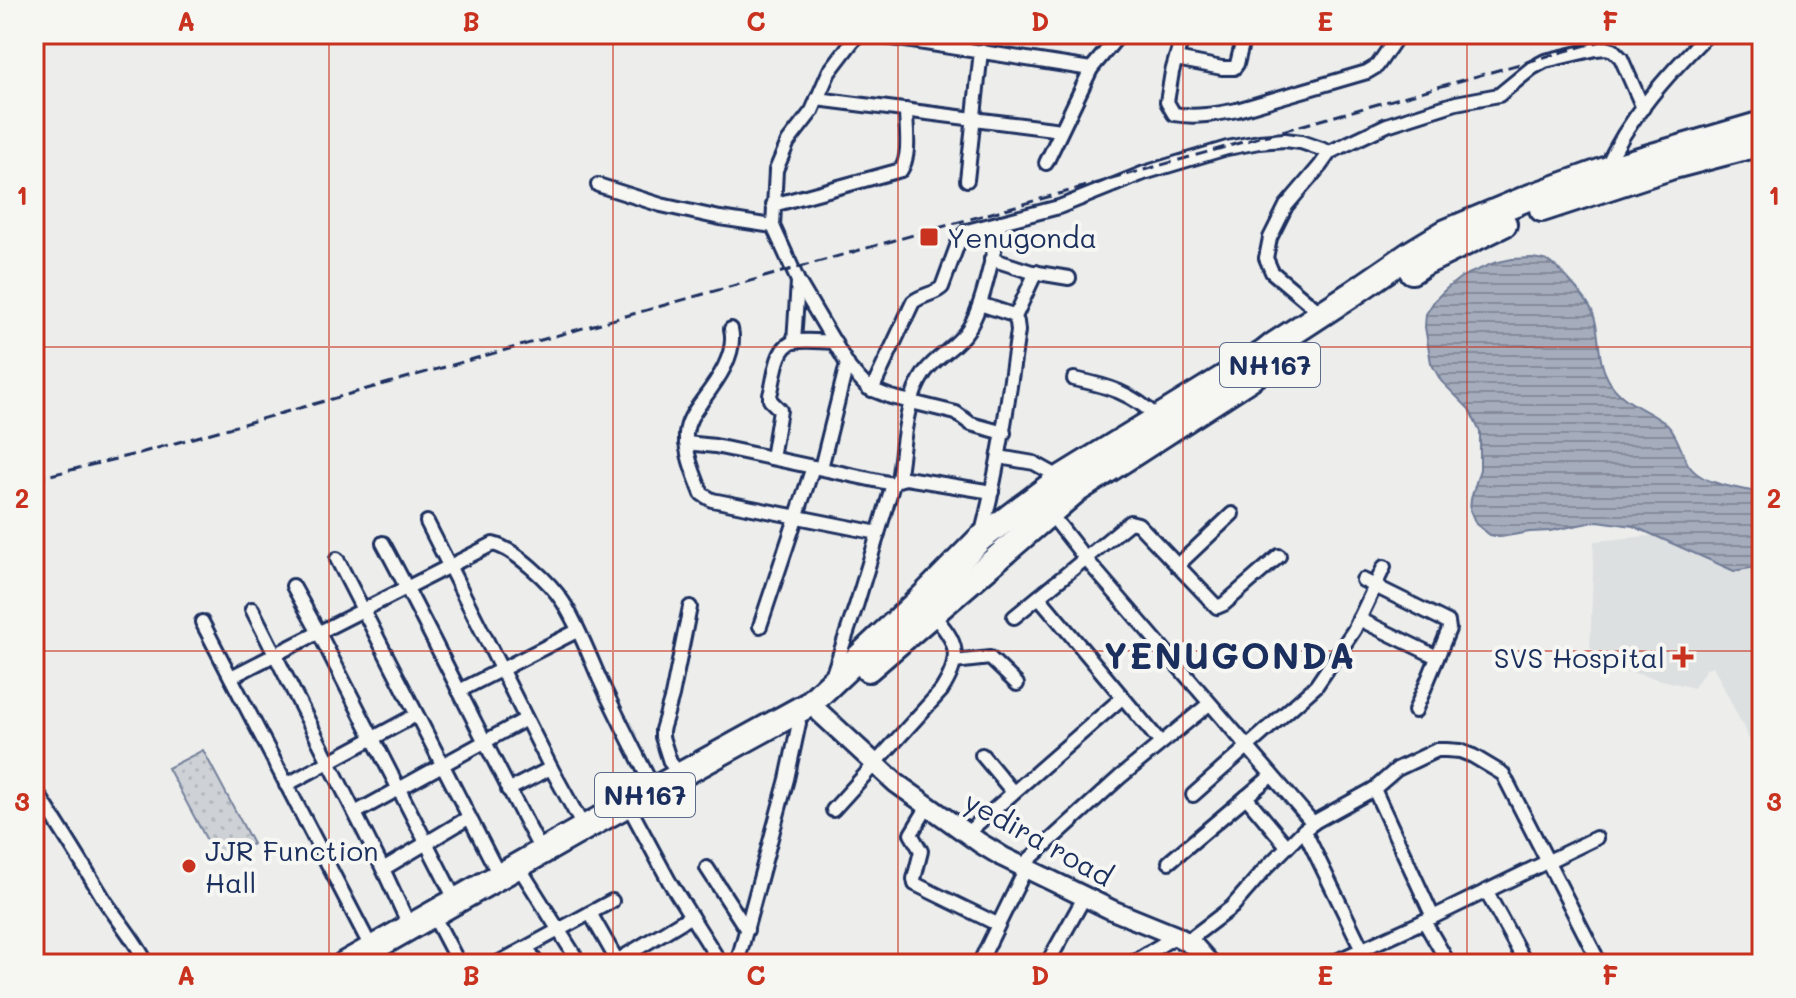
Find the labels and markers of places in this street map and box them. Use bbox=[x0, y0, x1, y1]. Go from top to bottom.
place label: Yenugonda bbox=[947, 219, 1097, 255]
marker: Yenugonda bbox=[918, 226, 940, 248]
place label: SVS Hospital bbox=[1494, 639, 1665, 675]
marker: SVS Hospital bbox=[1672, 646, 1694, 668]
place label: JJR Function Hall bbox=[205, 832, 379, 900]
marker: JJR Function Hall bbox=[180, 857, 198, 875]

